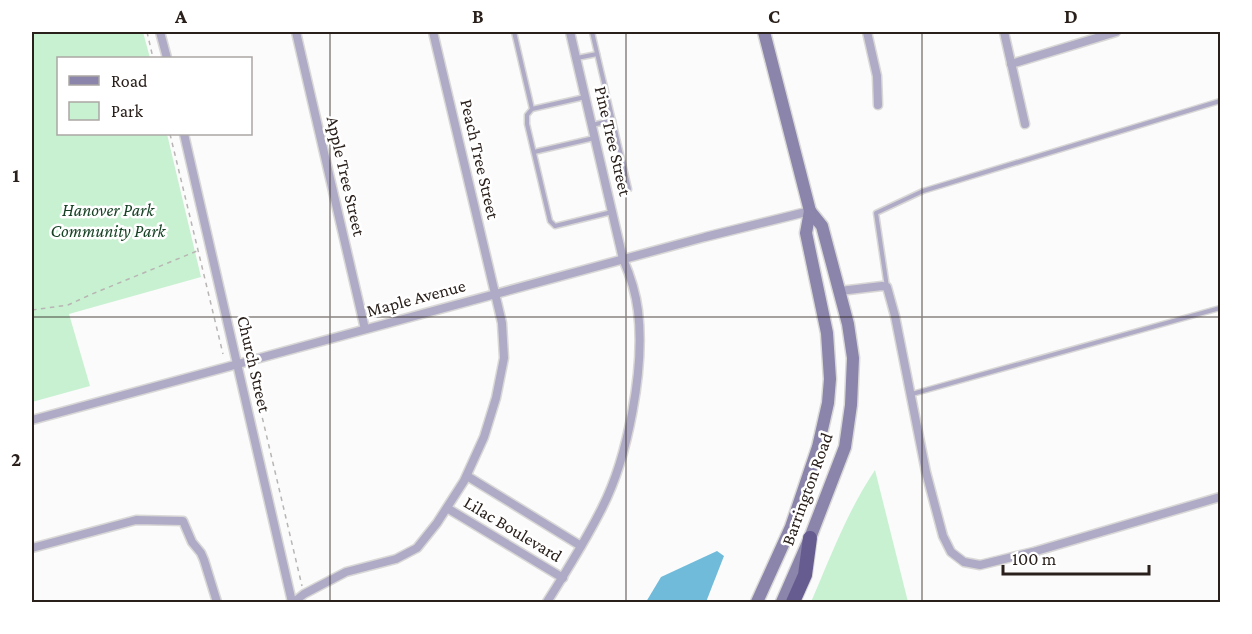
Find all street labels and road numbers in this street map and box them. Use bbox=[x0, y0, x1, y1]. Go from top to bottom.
street label: Pine Tree Street bbox=[591, 84, 636, 199]
street label: Peach Tree Street bbox=[456, 97, 504, 222]
street label: Apple Tree Street bbox=[323, 114, 370, 239]
street label: Maple Avenue bbox=[364, 275, 468, 321]
street label: Church Street bbox=[233, 314, 275, 415]
street label: Barrington Road bbox=[777, 429, 837, 548]
street label: Lilac Boulevard bbox=[460, 492, 566, 566]

